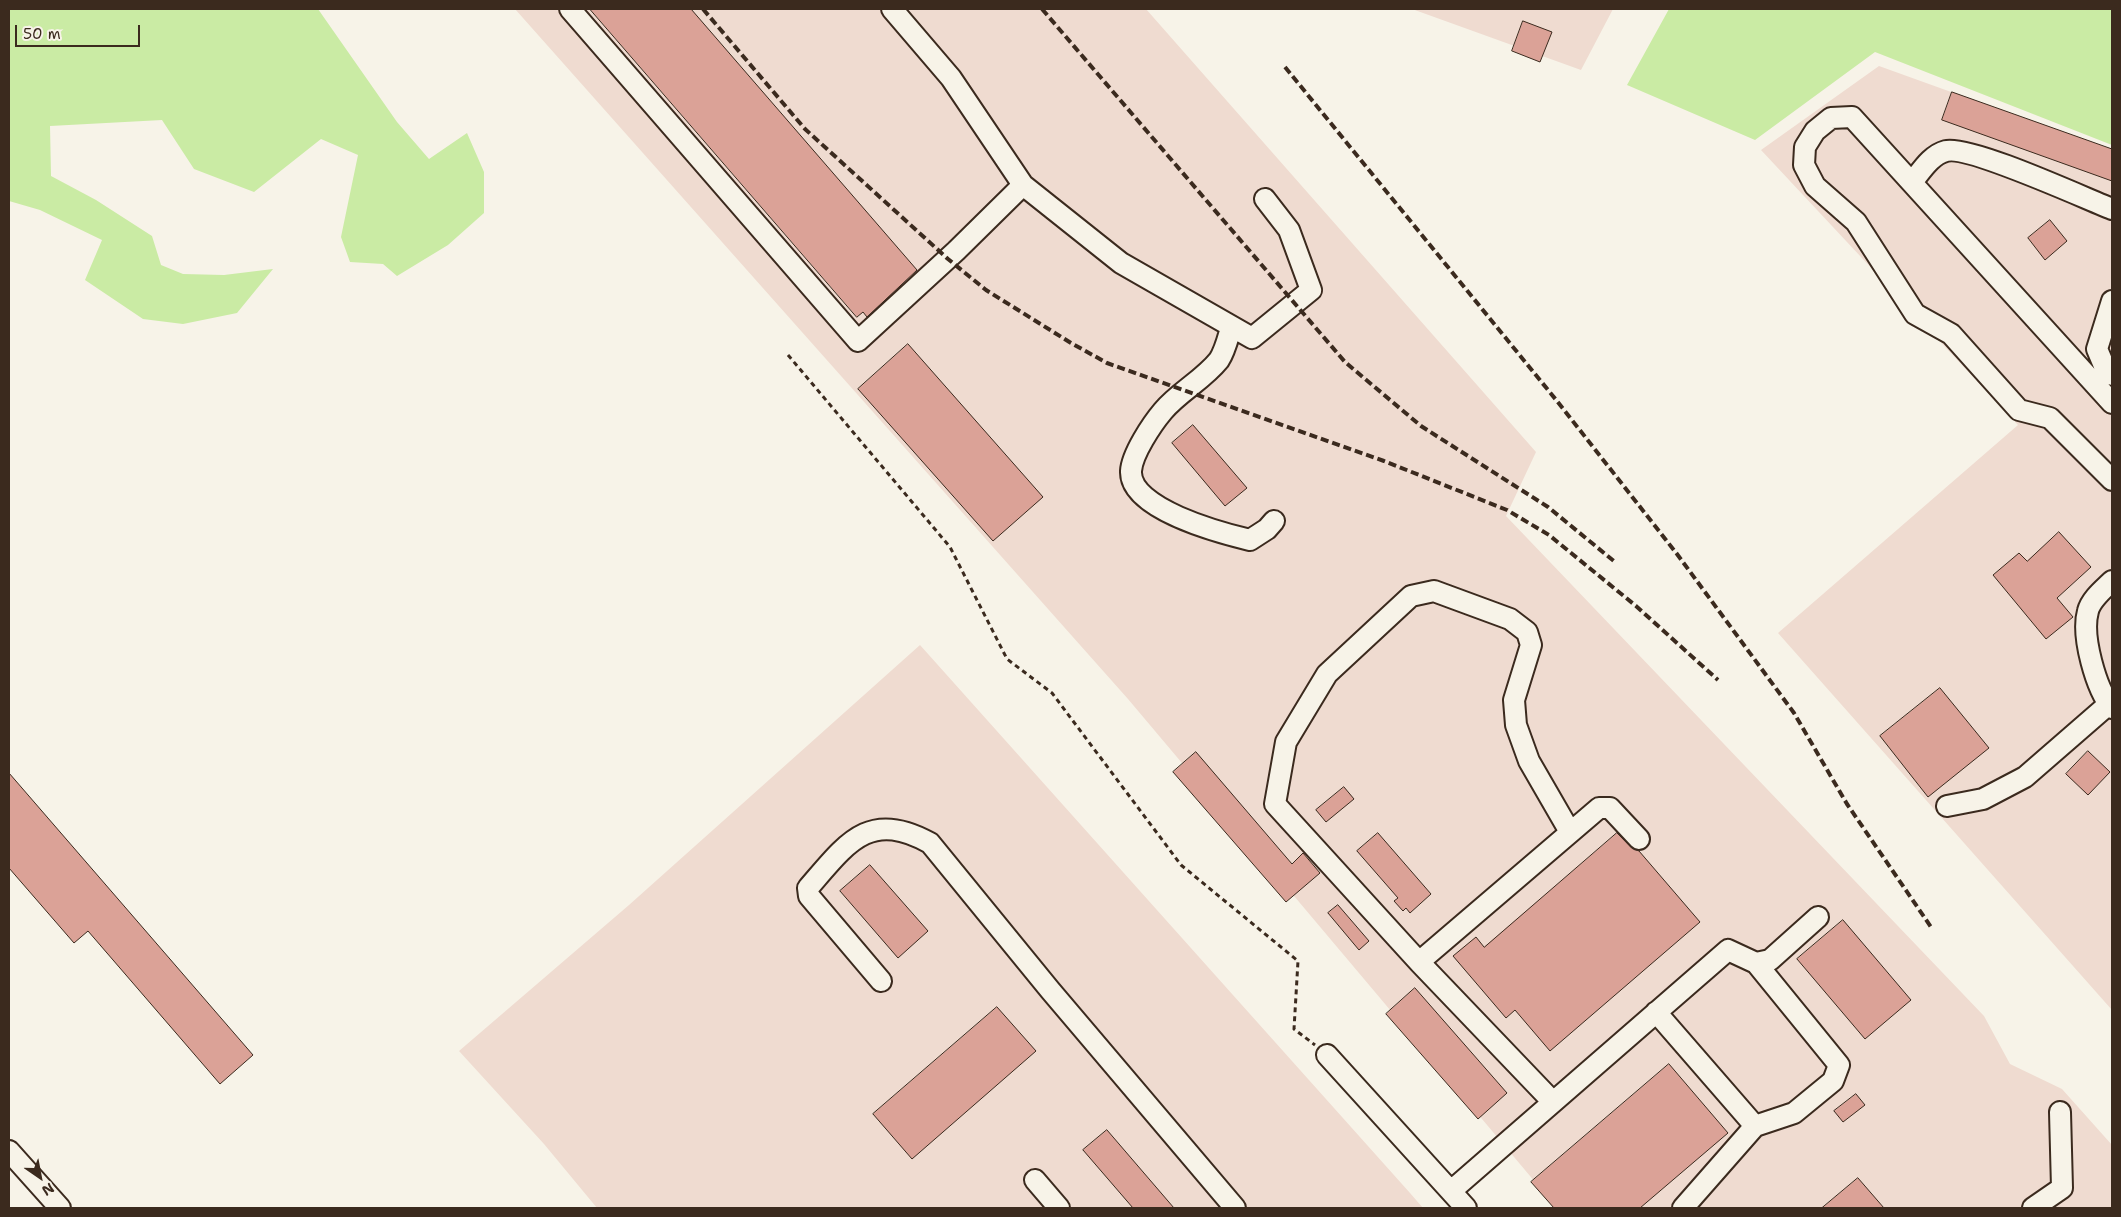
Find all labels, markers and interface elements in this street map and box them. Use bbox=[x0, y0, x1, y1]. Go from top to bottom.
scale bar bbox=[18, 15, 142, 47]
text: 50 m bbox=[23, 24, 61, 44]
north arrow bbox=[15, 1152, 65, 1202]
text: N bbox=[39, 1179, 58, 1200]

